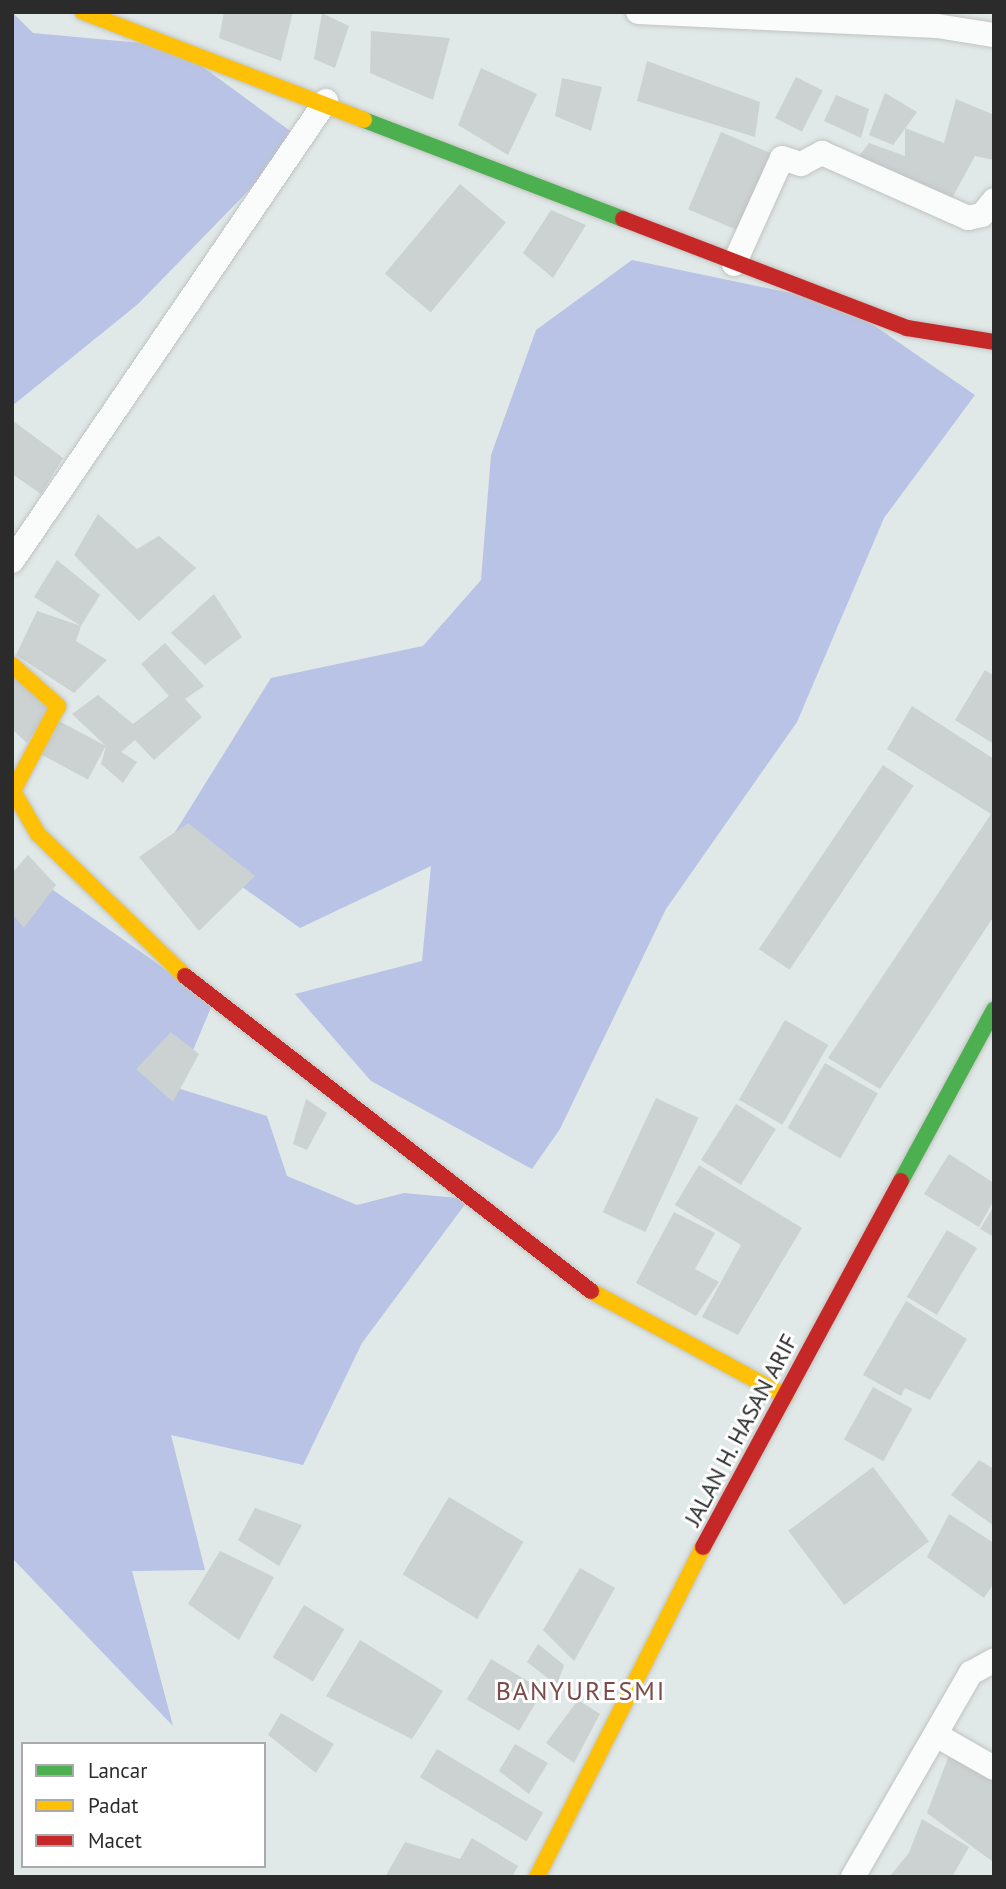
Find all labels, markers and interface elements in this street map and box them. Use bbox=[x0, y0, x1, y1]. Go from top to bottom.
street label: JALAN H. HASAN ARIF bbox=[678, 1328, 804, 1532]
district label: BANYURESMI bbox=[497, 1675, 665, 1707]
legend bbox=[21, 1742, 266, 1868]
text: Lancar bbox=[88, 1757, 147, 1784]
text: Padat bbox=[88, 1792, 138, 1819]
text: Macet bbox=[88, 1827, 142, 1854]

